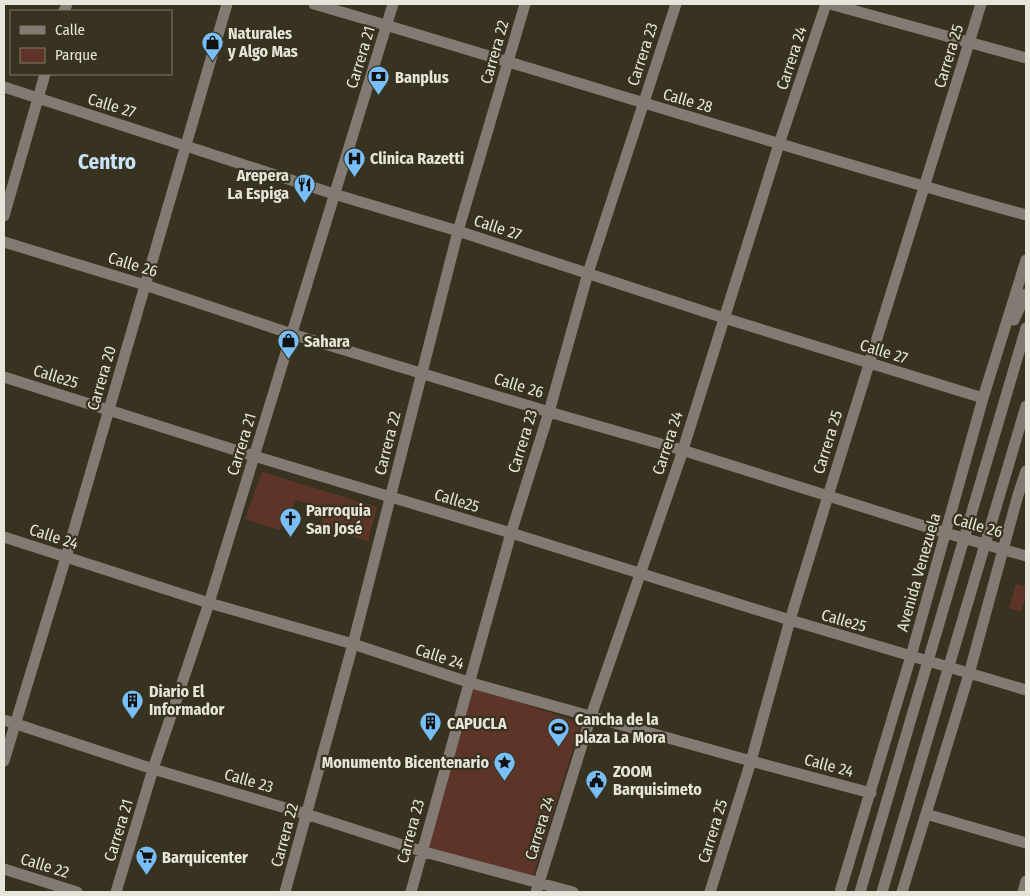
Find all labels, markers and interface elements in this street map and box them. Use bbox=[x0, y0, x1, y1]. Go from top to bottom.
legend bbox=[10, 10, 172, 75]
street label: Carrera 22 bbox=[476, 18, 513, 86]
street label: Carrera 23 bbox=[623, 20, 662, 88]
text: Calle bbox=[55, 21, 85, 39]
street label: Carrera 25 bbox=[930, 22, 967, 90]
place label: Naturales y Algo Mas bbox=[227, 24, 298, 61]
street label: Carrera 21 bbox=[342, 24, 379, 91]
street label: Carrera 24 bbox=[772, 24, 811, 92]
shop icon: Naturales y Algo Mas bbox=[200, 30, 224, 61]
text: Parque bbox=[55, 46, 98, 64]
bank icon: Banplus bbox=[367, 65, 391, 96]
place label: Banplus bbox=[395, 68, 449, 87]
street label: Calle 28 bbox=[661, 84, 715, 117]
street label: Calle 27 bbox=[86, 89, 139, 122]
hospital icon: Clinica Razetti bbox=[342, 146, 366, 177]
district label: Centro bbox=[78, 149, 136, 175]
place label: Clinica Razetti bbox=[370, 149, 464, 168]
place label: Arepera La Espiga bbox=[227, 166, 289, 203]
restaurant icon: Arepera La Espiga bbox=[293, 172, 317, 203]
street label: Calle 27 bbox=[472, 211, 525, 244]
street label: Calle 26 bbox=[106, 248, 160, 281]
shop icon: Sahara bbox=[276, 329, 300, 360]
place label: Sahara bbox=[304, 332, 350, 351]
street label: Calle 27 bbox=[858, 335, 911, 368]
street label: Carrera 20 bbox=[83, 344, 120, 413]
street label: Calle25 bbox=[31, 361, 81, 392]
street label: Calle 26 bbox=[492, 369, 546, 402]
street label: Carrera 23 bbox=[504, 407, 541, 475]
street label: Carrera 25 bbox=[809, 408, 846, 476]
street label: Carrera 22 bbox=[370, 409, 405, 477]
street label: Carrera 24 bbox=[648, 409, 687, 477]
street label: Carrera 21 bbox=[223, 411, 260, 478]
street label: Calle25 bbox=[432, 485, 482, 516]
place label: Parroquia San José bbox=[306, 501, 371, 538]
church icon: Parroquia San José bbox=[278, 507, 302, 538]
street label: Calle 26 bbox=[951, 509, 1005, 542]
street label: Avenida Venezuela bbox=[892, 511, 945, 634]
street label: Calle 24 bbox=[27, 520, 81, 553]
street label: Calle25 bbox=[819, 605, 869, 636]
street label: Calle 24 bbox=[413, 640, 467, 673]
place label: Diario El Informador bbox=[149, 682, 225, 719]
building icon: Diario El Informador bbox=[121, 688, 145, 719]
place label: Cancha de la plaza La Mora bbox=[575, 710, 666, 747]
building icon: CAPUCLA bbox=[419, 711, 443, 742]
place label: CAPUCLA bbox=[447, 714, 507, 733]
sports icon: Cancha de la plaza La Mora bbox=[547, 716, 571, 747]
place icon: Monumento Bicentenario bbox=[493, 750, 517, 781]
street label: Calle 24 bbox=[802, 750, 856, 781]
place label: Monumento Bicentenario bbox=[322, 753, 489, 772]
place label: ZOOM Barquisimeto bbox=[613, 762, 702, 799]
street label: Calle 23 bbox=[222, 764, 275, 796]
public building icon: ZOOM Barquisimeto bbox=[585, 768, 609, 799]
street label: Carrera 24 bbox=[521, 794, 558, 862]
street label: Carrera 21 bbox=[100, 797, 137, 864]
street label: Carrera 23 bbox=[393, 797, 428, 865]
street label: Carrera 25 bbox=[694, 797, 731, 865]
street label: Carrera 22 bbox=[267, 801, 302, 869]
supermarket icon: Barquicenter bbox=[134, 845, 158, 876]
place label: Barquicenter bbox=[162, 848, 248, 867]
street label: Calle 22 bbox=[18, 849, 71, 882]

